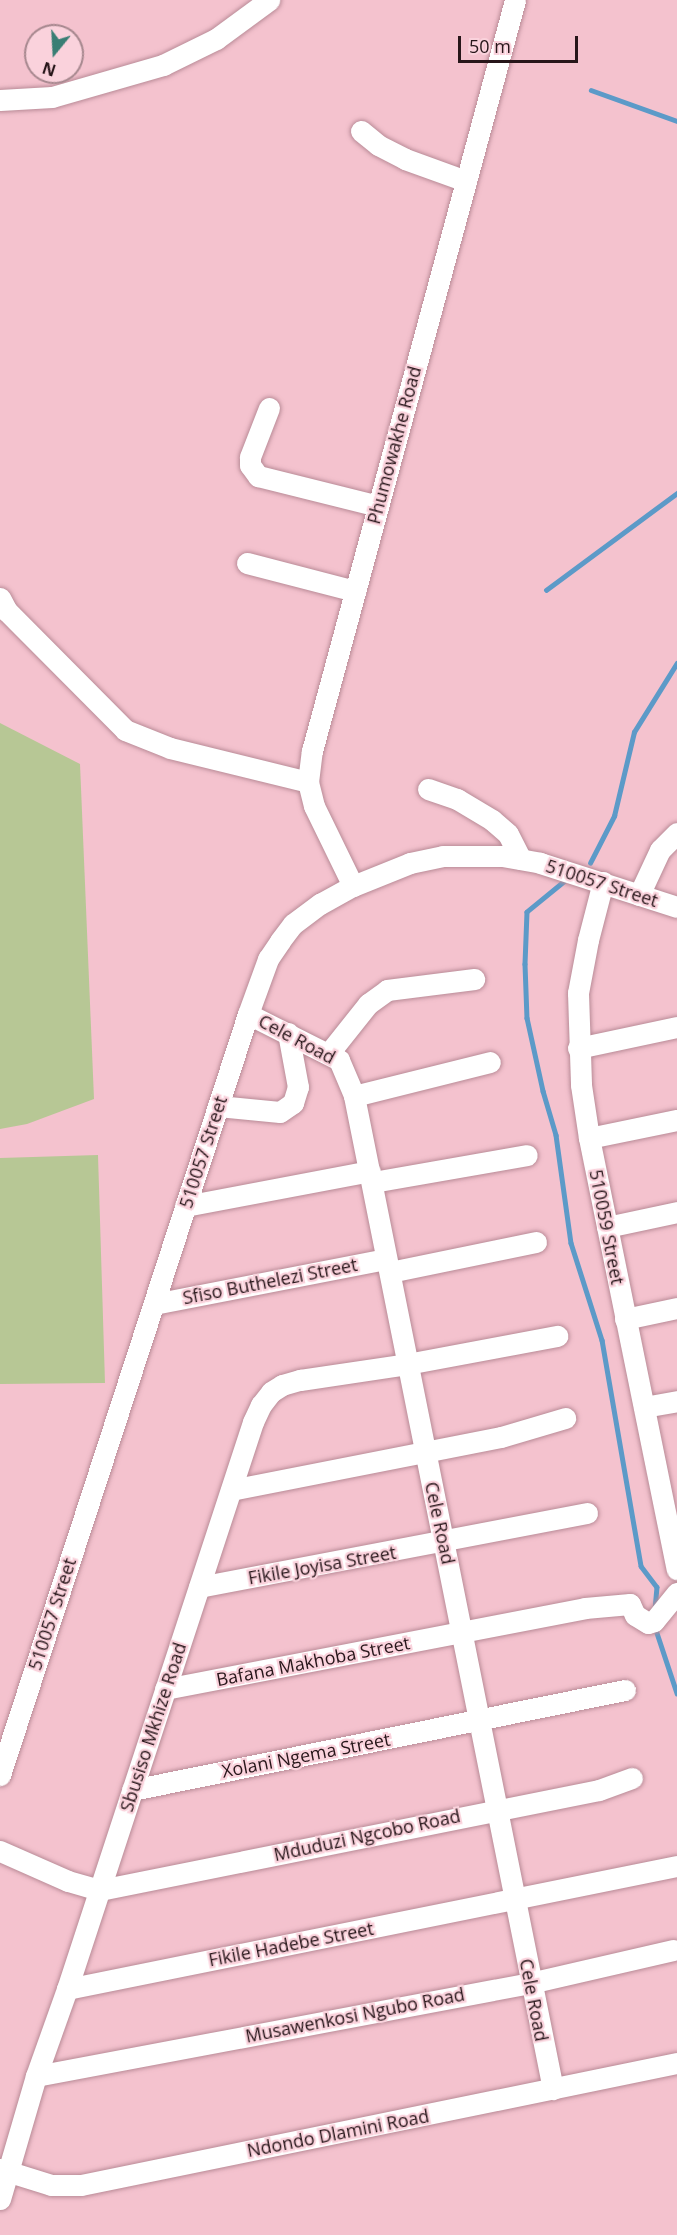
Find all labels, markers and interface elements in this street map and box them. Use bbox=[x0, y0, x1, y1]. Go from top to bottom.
north arrow bbox=[24, 24, 84, 84]
scale bar bbox=[461, 24, 581, 62]
text: 50 m bbox=[469, 34, 511, 58]
text: N bbox=[39, 57, 59, 82]
street label: Phumowakhe Road bbox=[363, 364, 425, 526]
street label: 510057 Street bbox=[543, 855, 661, 911]
street label: Cele Road bbox=[255, 1010, 339, 1068]
street label: 510057 Street bbox=[175, 1093, 231, 1211]
street label: 510059 Street bbox=[585, 1168, 629, 1286]
street label: Sfiso Buthelezi Street bbox=[181, 1253, 359, 1309]
street label: Cele Road bbox=[421, 1480, 459, 1566]
street label: Fikile Joyisa Street bbox=[246, 1541, 398, 1589]
street label: 510057 Street bbox=[24, 1555, 80, 1673]
street label: Bafana Makhoba Street bbox=[214, 1632, 412, 1690]
street label: Sbusiso Mkhize Road bbox=[115, 1640, 191, 1814]
street label: Xolani Ngema Street bbox=[220, 1728, 392, 1782]
street label: Mduduzi Ngcobo Road bbox=[272, 1805, 462, 1865]
street label: Fikile Hadebe Street bbox=[207, 1917, 375, 1971]
street label: Cele Road bbox=[515, 1957, 553, 2043]
street label: Musawenkosi Ngubo Road bbox=[244, 1983, 466, 2047]
street label: Ndondo Dlamini Road bbox=[245, 2105, 431, 2161]

